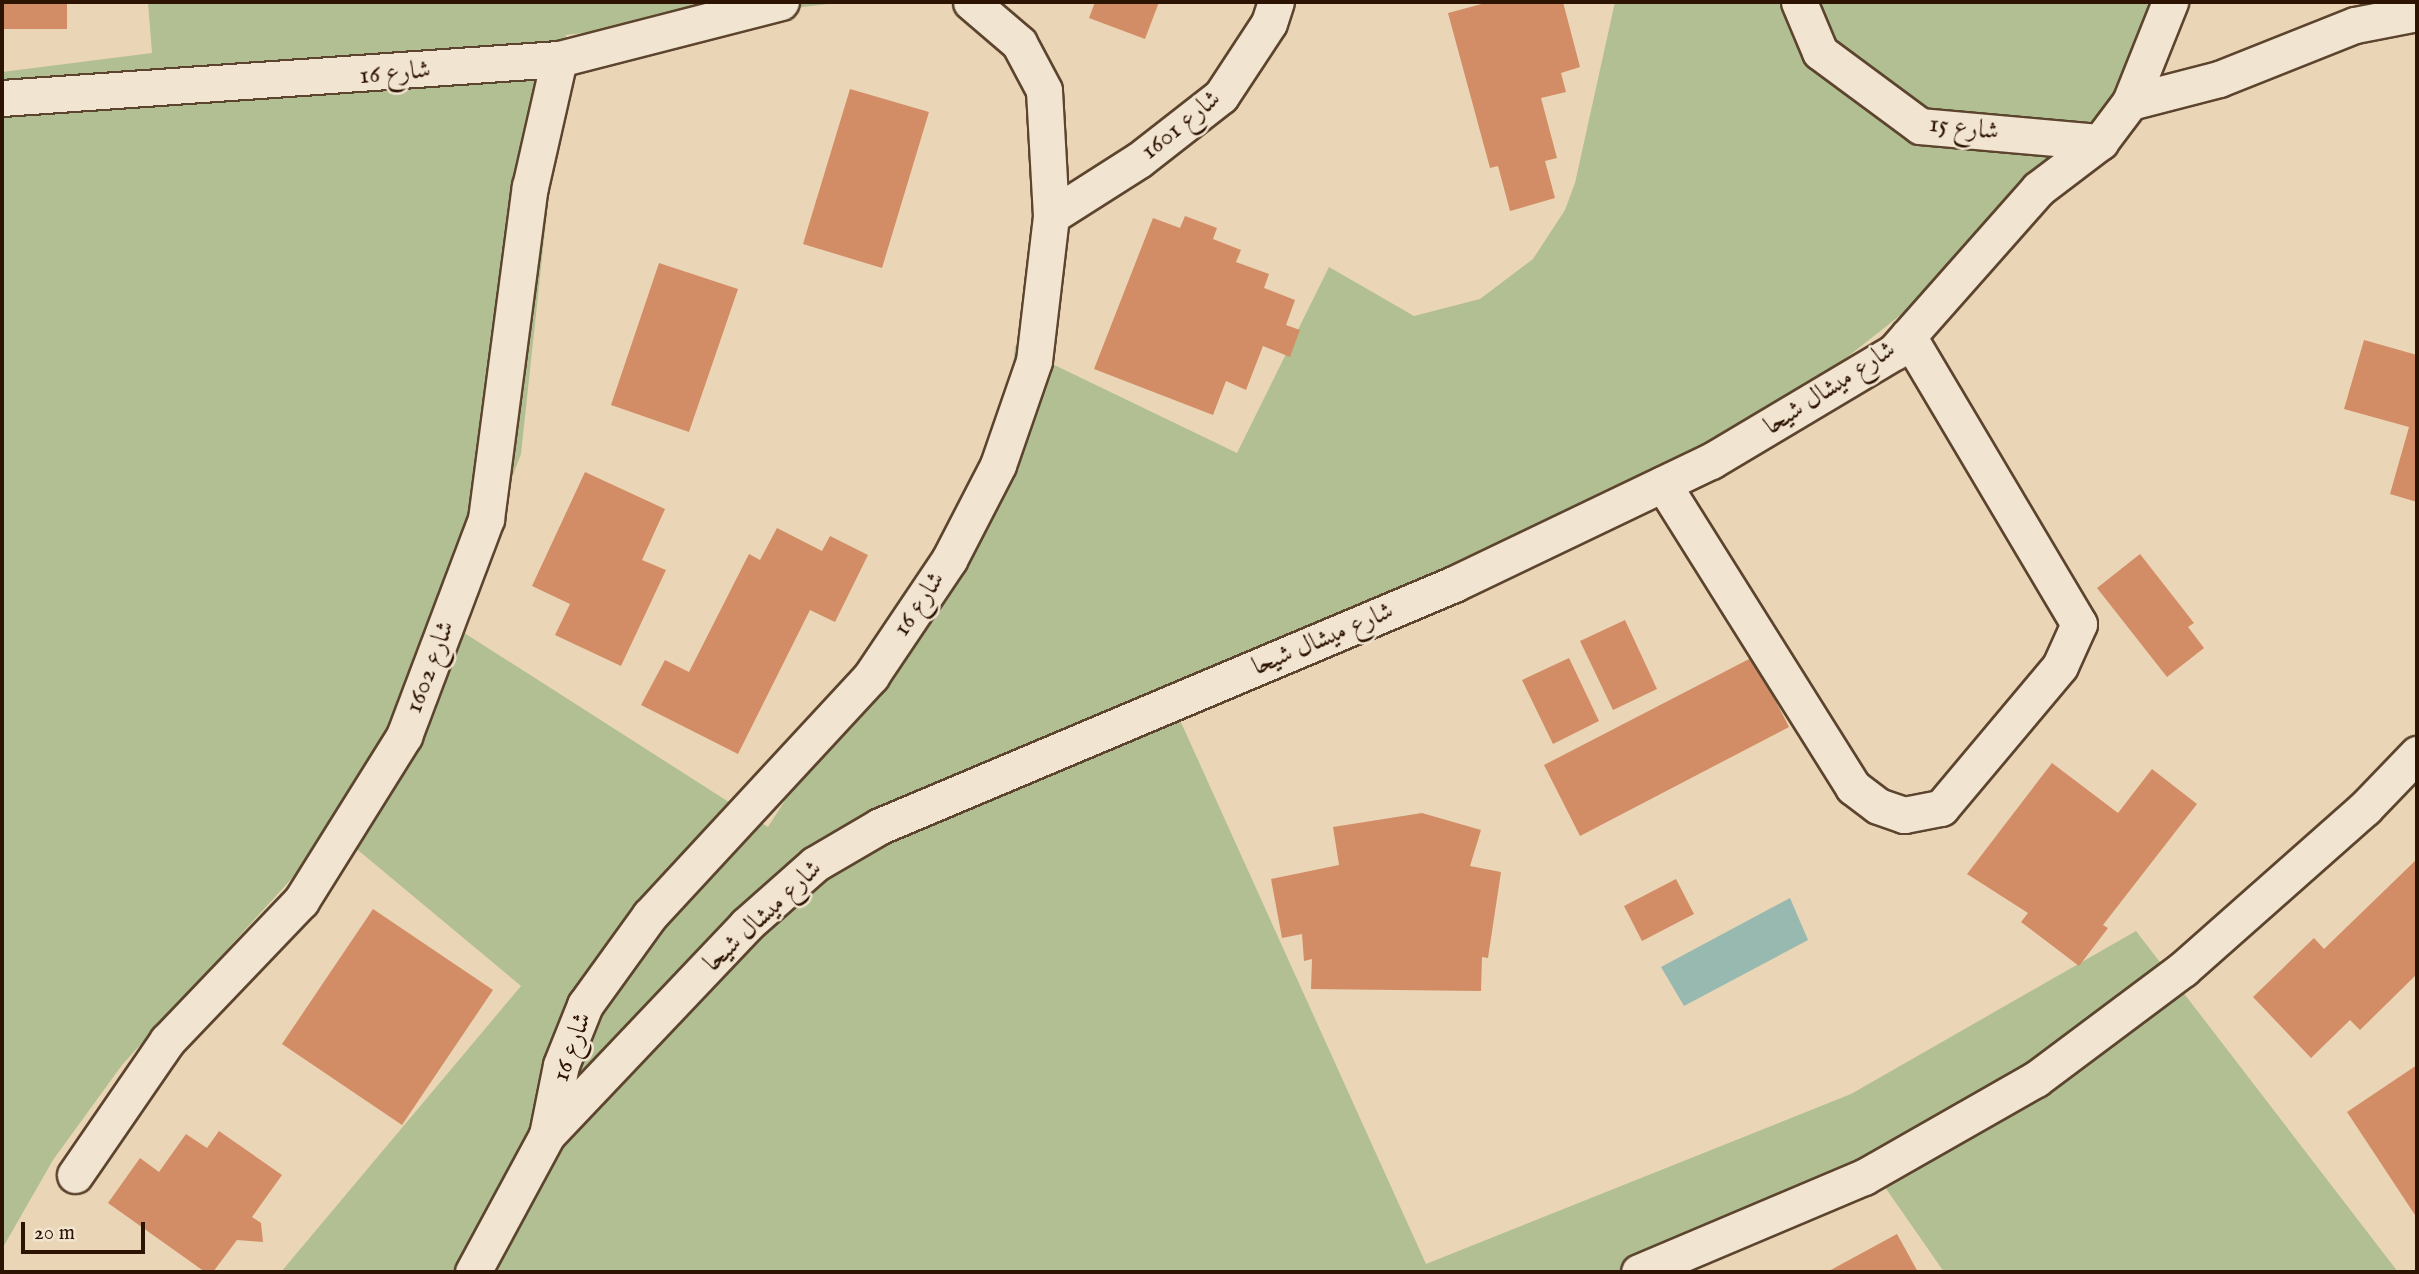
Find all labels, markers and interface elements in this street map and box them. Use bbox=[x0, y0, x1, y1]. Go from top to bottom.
street label: شارع 16 bbox=[358, 54, 432, 92]
street label: شارع 1601 bbox=[1135, 83, 1227, 167]
street label: شارع 15 bbox=[1927, 108, 2001, 148]
street label: شارع ميشال شيحا bbox=[1758, 334, 1902, 442]
street label: شارع 16 bbox=[886, 566, 952, 642]
street label: شارع ميشال شيحا bbox=[1248, 595, 1398, 683]
street label: شارع 1602 bbox=[398, 616, 462, 718]
street label: شارع ميشال شيحا bbox=[697, 853, 829, 979]
street label: شارع 16 bbox=[545, 1008, 599, 1086]
scale bar bbox=[24, 1208, 149, 1252]
text: 20 m bbox=[34, 1220, 75, 1247]

